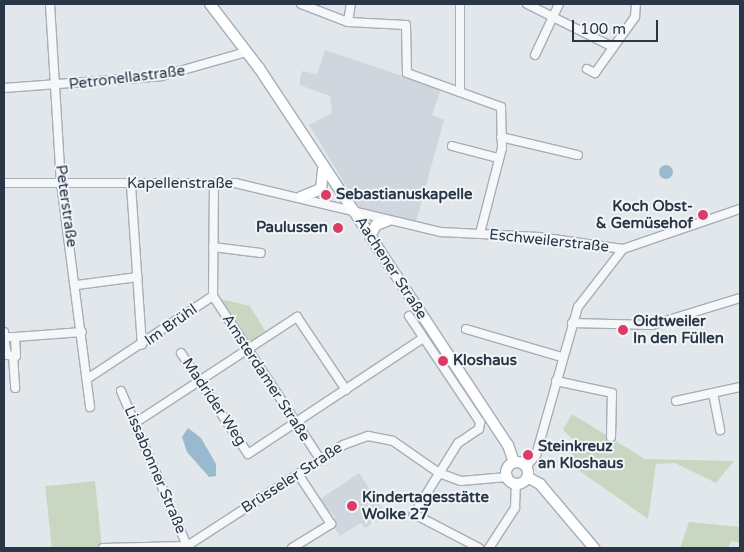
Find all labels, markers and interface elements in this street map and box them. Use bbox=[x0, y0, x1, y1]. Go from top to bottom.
scale bar bbox=[574, 10, 660, 42]
text: 100 m bbox=[580, 20, 626, 38]
street label: Petronellastraße bbox=[68, 62, 186, 94]
street label: Peterstraße bbox=[51, 164, 81, 248]
street label: Kapellenstraße bbox=[127, 175, 233, 193]
place label: Sebastianuskapelle bbox=[336, 186, 472, 204]
marker: Sebastianuskapelle bbox=[320, 189, 332, 201]
place label: Koch Obst- & Gemüsehof bbox=[596, 197, 693, 232]
marker: Koch Obst- & Gemüsehof bbox=[697, 209, 709, 221]
street label: Aachener Straße bbox=[351, 213, 431, 323]
place label: Paulussen bbox=[256, 219, 328, 237]
marker: Paulussen bbox=[332, 222, 344, 234]
street label: Eschweilerstraße bbox=[488, 226, 610, 256]
street label: Im Brühl bbox=[141, 300, 201, 350]
street label: Amsterdamer Straße bbox=[218, 311, 314, 445]
place label: Oidtweiler In den Füllen bbox=[633, 312, 724, 347]
marker: Oidtweiler In den Füllen bbox=[617, 324, 629, 336]
place label: Kloshaus bbox=[453, 352, 517, 370]
street label: Madrider Weg bbox=[178, 355, 250, 449]
marker: Kloshaus bbox=[437, 355, 449, 367]
street label: Lissabonner Straße bbox=[120, 404, 190, 536]
place label: Steinkreuz an Kloshaus bbox=[538, 437, 623, 472]
street label: Brüsseler Straße bbox=[238, 439, 346, 517]
marker: Steinkreuz an Kloshaus bbox=[522, 449, 534, 461]
place label: Kindertagesstätte Wolke 27 bbox=[362, 488, 489, 523]
marker: Kindertagesstätte Wolke 27 bbox=[346, 500, 358, 512]

